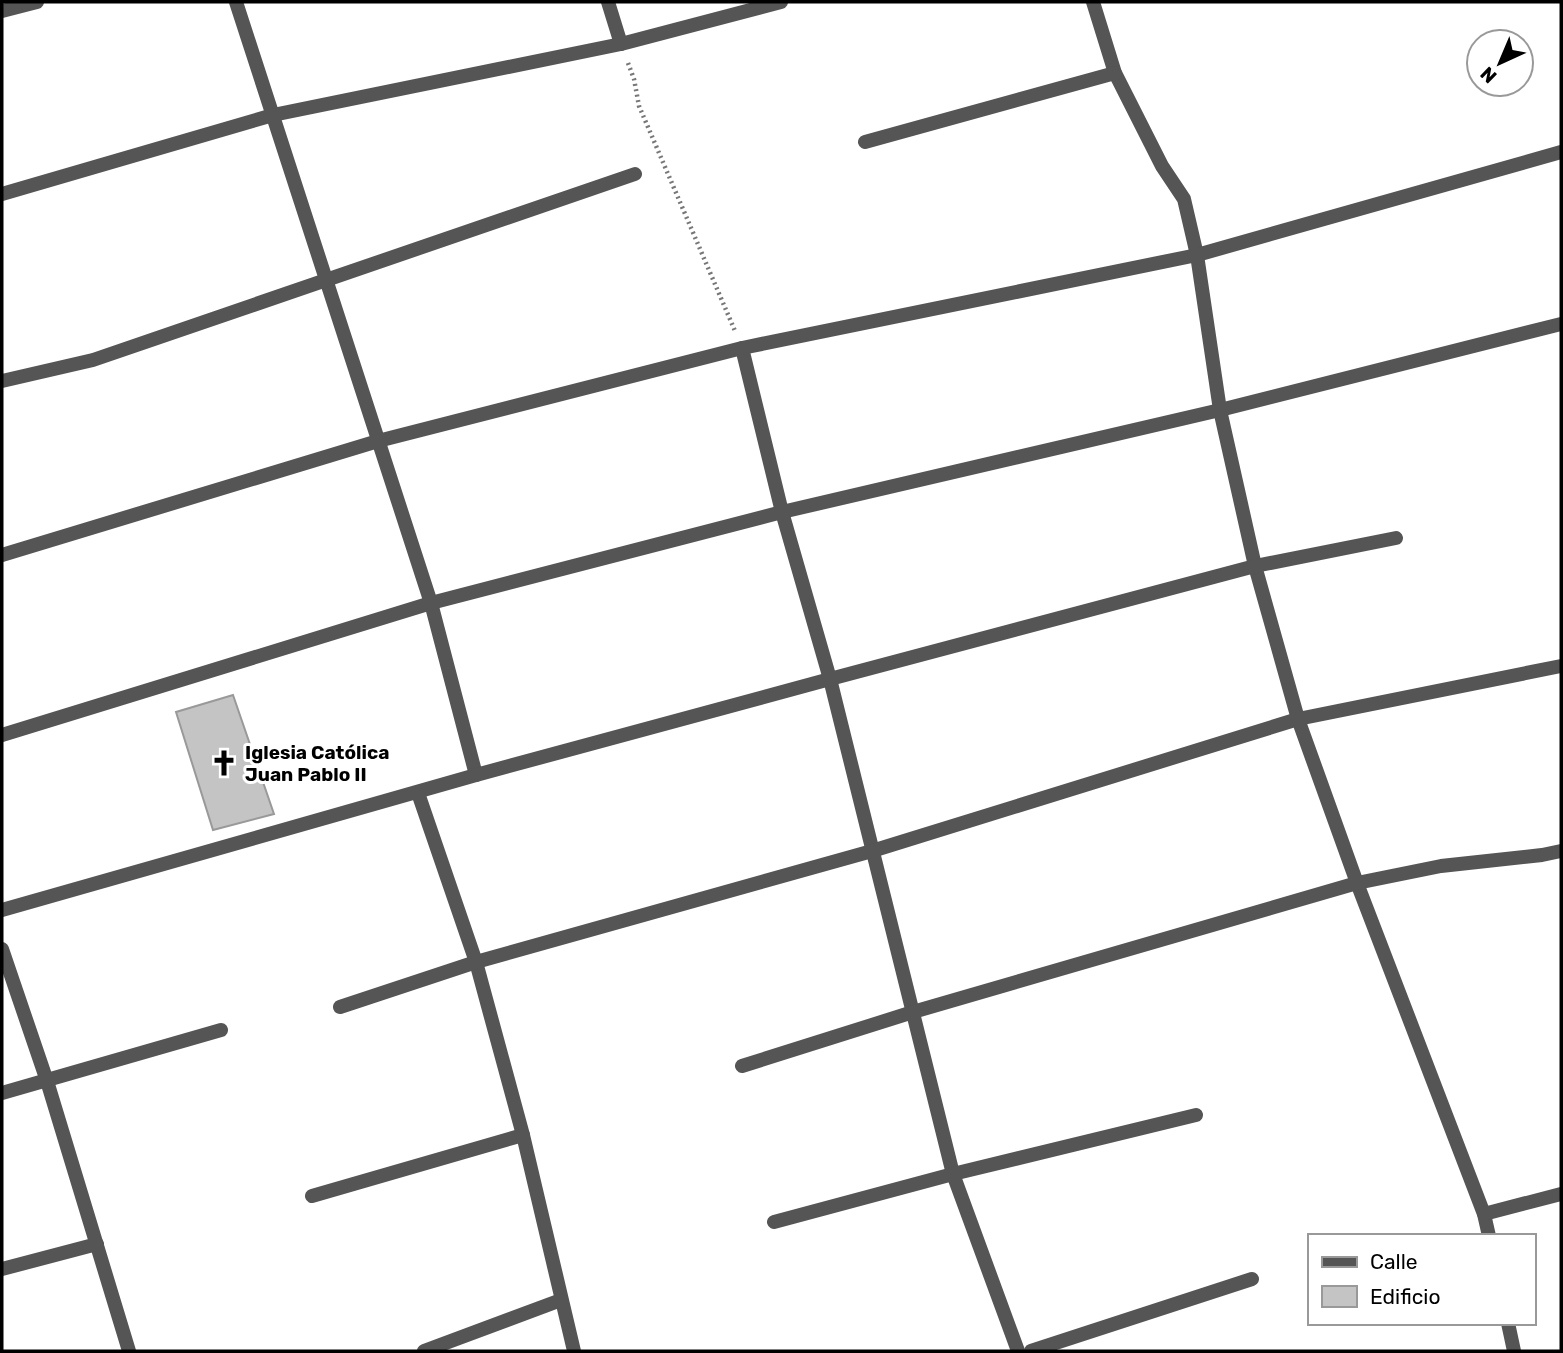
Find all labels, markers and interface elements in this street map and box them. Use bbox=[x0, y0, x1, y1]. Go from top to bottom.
north arrow bbox=[1465, 28, 1535, 98]
text: N bbox=[1476, 62, 1501, 88]
place label: Iglesia Católica Juan Pablo II bbox=[245, 741, 389, 786]
church icon: Iglesia Católica Juan Pablo II bbox=[209, 748, 239, 778]
legend bbox=[1308, 1234, 1535, 1325]
text: Calle bbox=[1370, 1249, 1418, 1274]
text: Edificio bbox=[1370, 1284, 1440, 1309]

